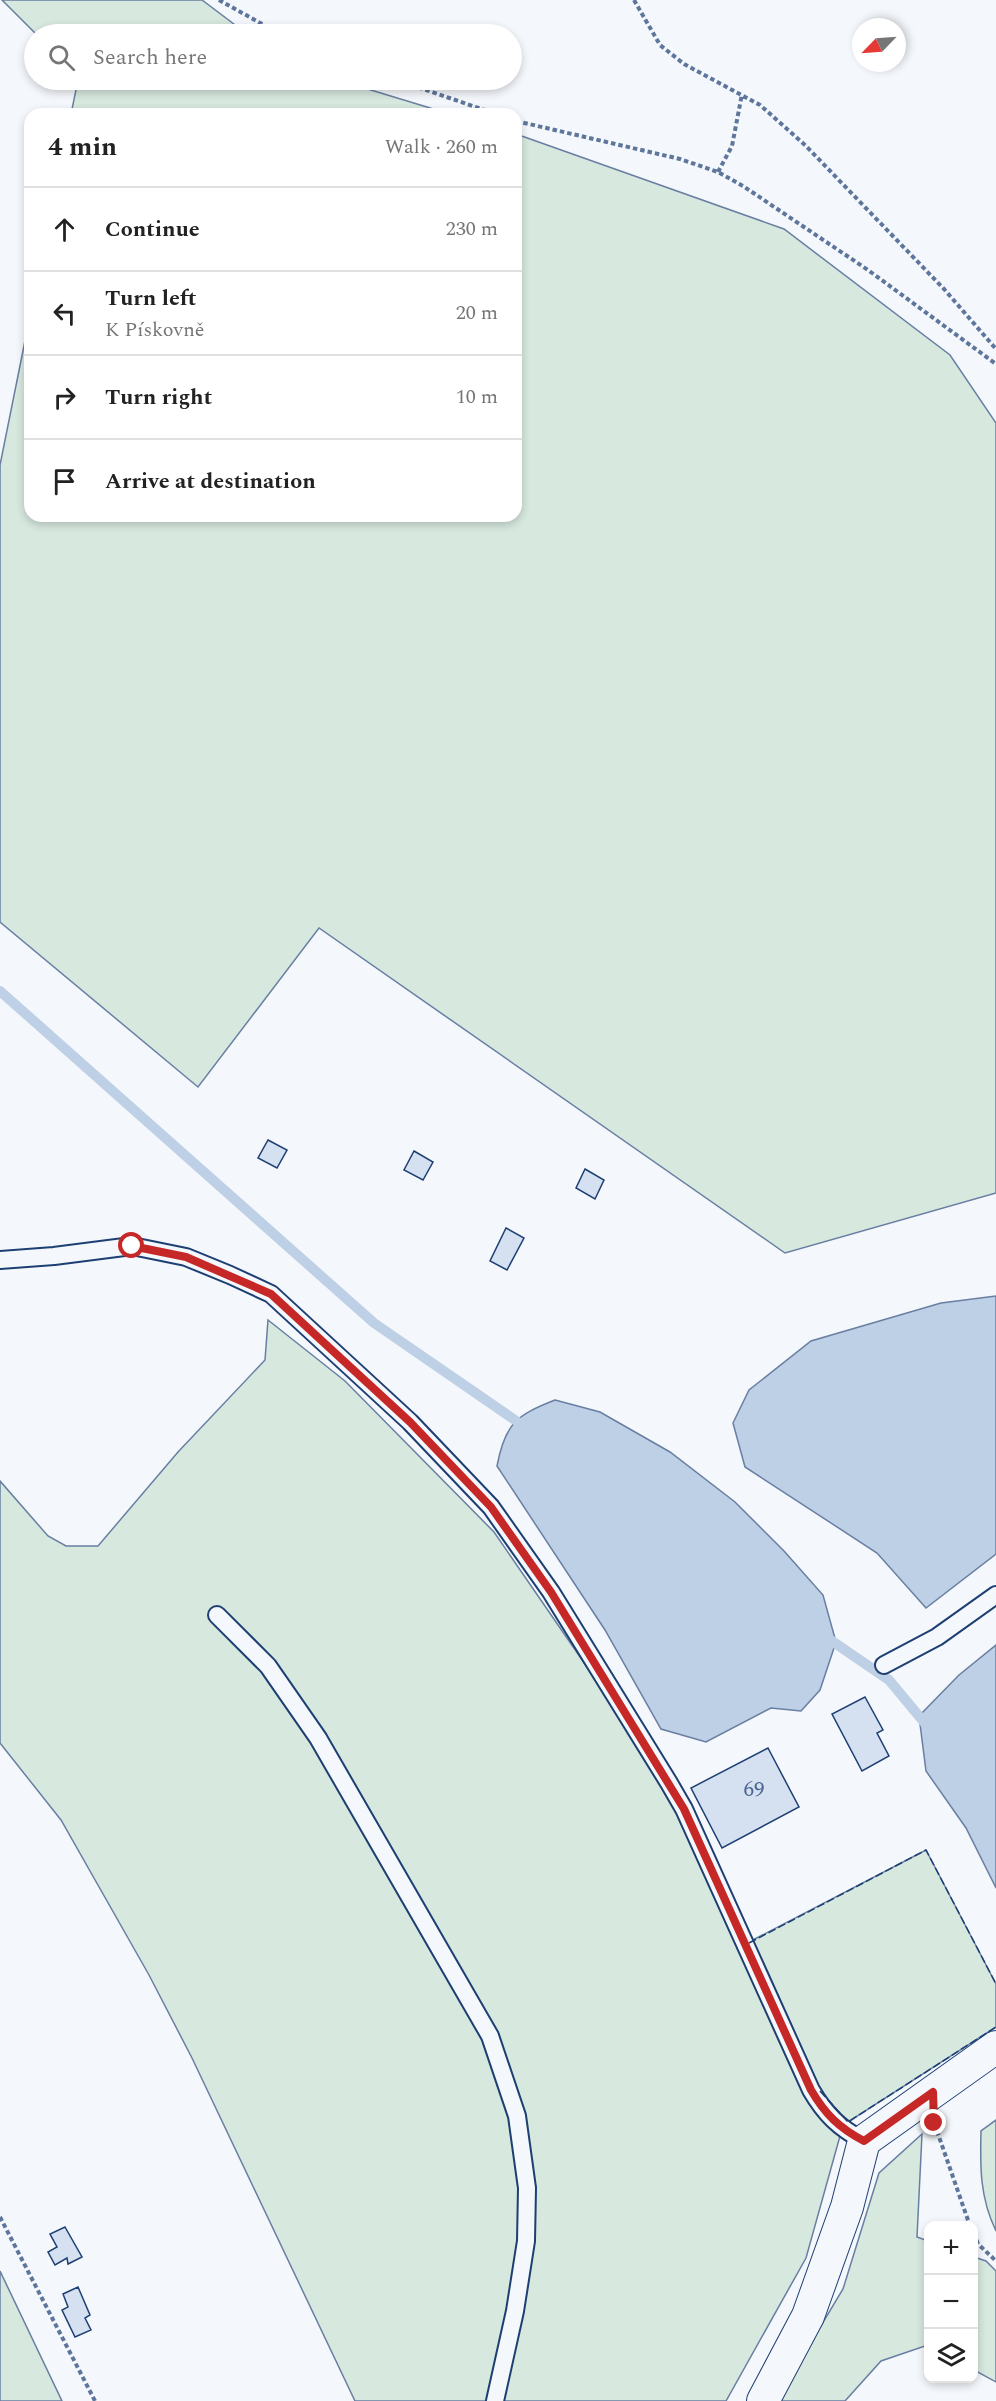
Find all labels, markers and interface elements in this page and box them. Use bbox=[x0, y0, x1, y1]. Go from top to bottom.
north arrow bbox=[852, 18, 906, 72]
search box bbox=[24, 24, 522, 90]
icon: search bbox=[45, 41, 78, 74]
text: Search here bbox=[93, 41, 207, 74]
text: 4 min bbox=[48, 127, 117, 167]
text: Walk · 260 m bbox=[385, 132, 498, 162]
icon: ahead bbox=[48, 213, 81, 246]
text: Continue bbox=[105, 213, 200, 246]
text: 230 m bbox=[446, 214, 498, 244]
text: Turn left bbox=[105, 282, 197, 315]
icon: left bbox=[48, 297, 81, 330]
text: 20 m bbox=[456, 298, 498, 328]
text: K Pískovně bbox=[105, 315, 205, 345]
icon: right bbox=[48, 381, 81, 414]
text: Turn right bbox=[105, 381, 212, 414]
text: 10 m bbox=[456, 382, 498, 412]
icon: arrive bbox=[48, 465, 81, 498]
text: Arrive at destination bbox=[105, 465, 316, 498]
route start bbox=[118, 1232, 144, 1258]
house number: 69 bbox=[744, 1774, 765, 1806]
route end bbox=[920, 2109, 946, 2135]
map controls bbox=[924, 2221, 978, 2383]
button: + bbox=[924, 2221, 978, 2275]
button: − bbox=[924, 2275, 978, 2329]
button: layers bbox=[924, 2329, 978, 2383]

